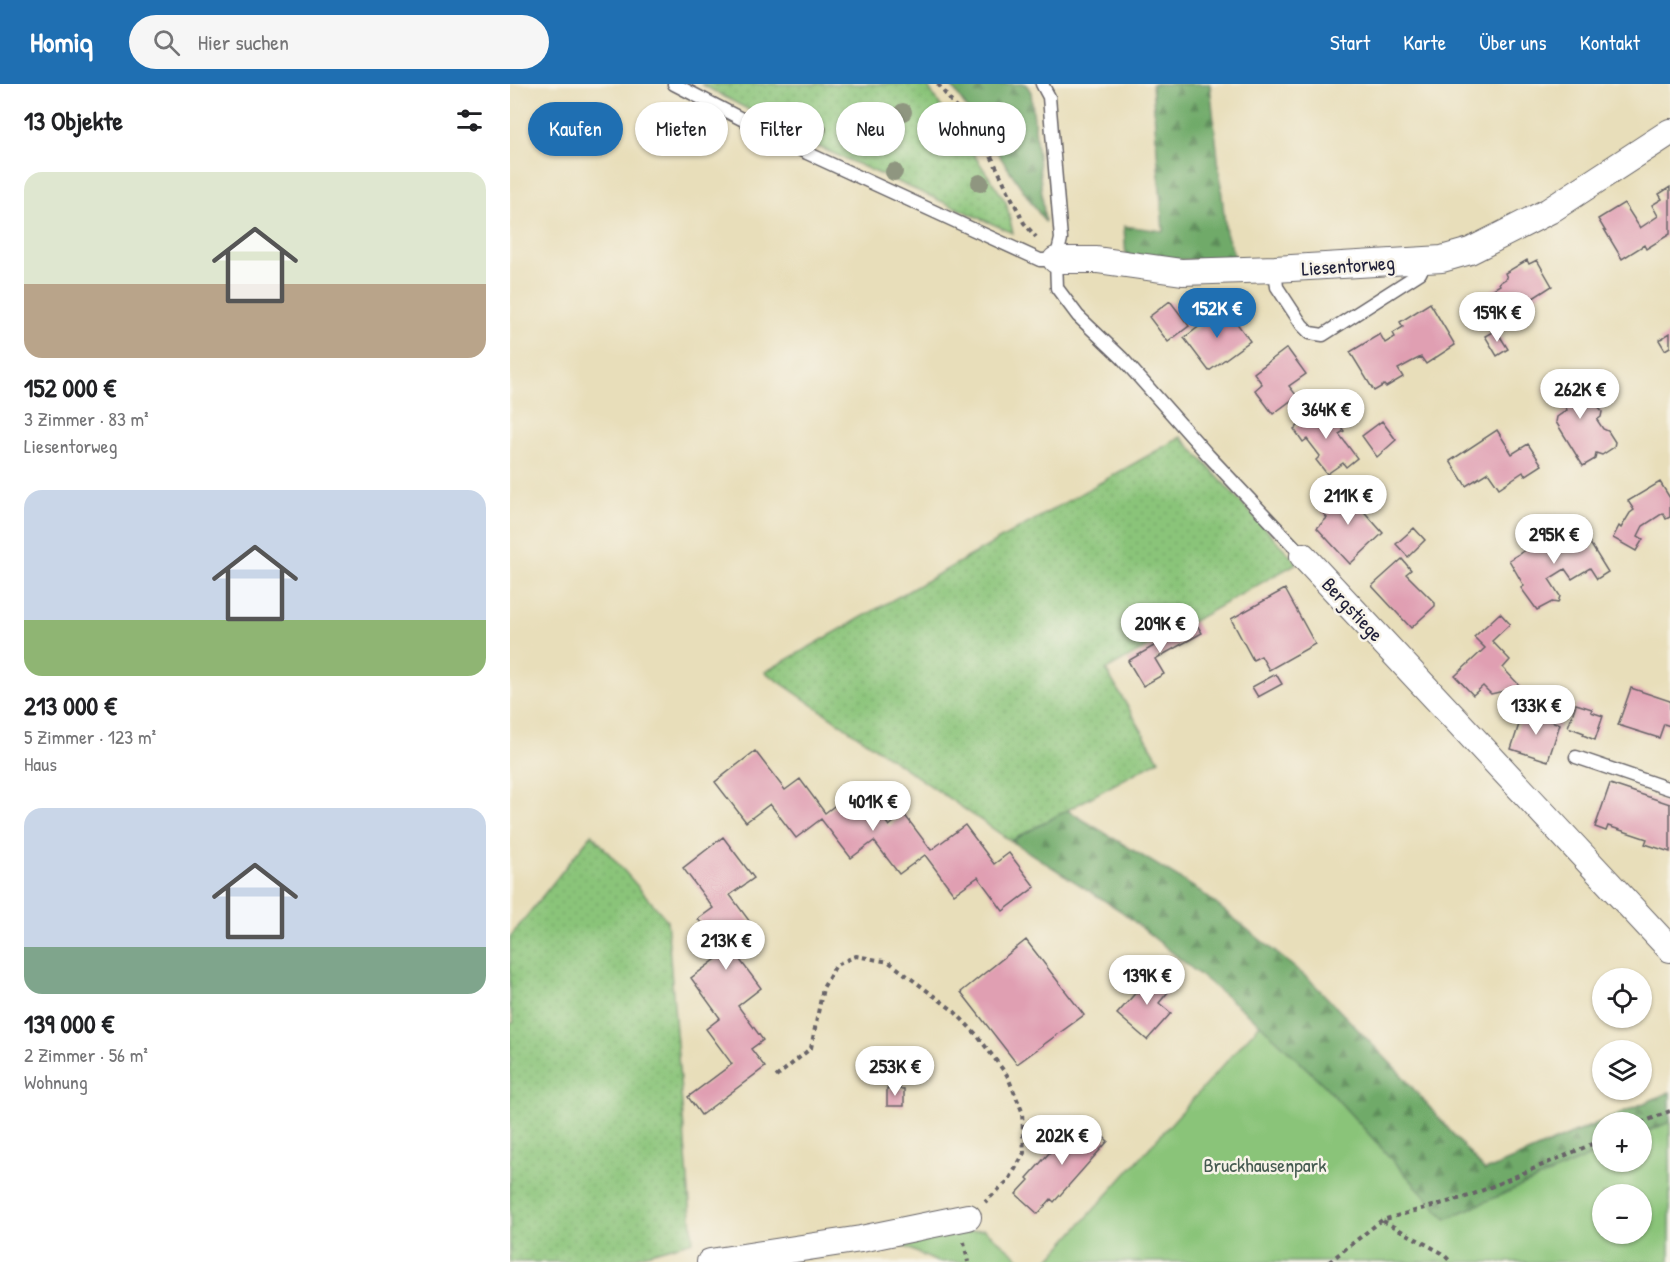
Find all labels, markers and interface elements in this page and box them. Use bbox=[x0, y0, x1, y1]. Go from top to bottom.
search box bbox=[129, 15, 549, 69]
text: Homiq bbox=[30, 23, 93, 61]
icon: search bbox=[150, 26, 183, 59]
text: Hier suchen bbox=[198, 27, 289, 57]
text: Start bbox=[1330, 28, 1370, 57]
text: Karte bbox=[1403, 28, 1446, 57]
text: Über uns bbox=[1479, 28, 1547, 57]
text: Kontakt bbox=[1580, 28, 1640, 57]
chip: Kaufen bbox=[528, 102, 623, 156]
chip: Mieten bbox=[635, 102, 728, 156]
chip: Filter bbox=[740, 102, 824, 156]
chip: Neu bbox=[836, 102, 905, 156]
chip: Wohnung bbox=[917, 102, 1026, 156]
text: 13 Objekte bbox=[24, 103, 123, 138]
icon: filters bbox=[453, 104, 486, 137]
icon: home bbox=[201, 211, 309, 319]
street label: Liesentorweg bbox=[1301, 248, 1396, 282]
pin: 152K € bbox=[1168, 288, 1266, 339]
pin: 159K € bbox=[1448, 292, 1546, 343]
text: 152K € bbox=[1192, 294, 1242, 321]
text: 159K € bbox=[1473, 298, 1521, 325]
pin: 262K € bbox=[1531, 369, 1629, 420]
text: 152 000 € bbox=[24, 370, 116, 405]
text: 262K € bbox=[1554, 375, 1606, 402]
pin: 364K € bbox=[1277, 389, 1375, 440]
text: 364K € bbox=[1301, 395, 1351, 422]
text: 3 Zimmer · 83 m² bbox=[24, 405, 149, 432]
text: Liesentorweg bbox=[24, 432, 117, 459]
pin: 211K € bbox=[1299, 475, 1397, 526]
text: 211K € bbox=[1324, 481, 1372, 508]
pin: 295K € bbox=[1505, 514, 1603, 565]
text: 295K € bbox=[1529, 520, 1579, 547]
icon: home bbox=[201, 529, 309, 637]
street label: Bergstiege bbox=[1316, 571, 1390, 647]
pin: 209K € bbox=[1111, 603, 1209, 654]
text: 209K € bbox=[1135, 609, 1185, 636]
pin: 133K € bbox=[1487, 685, 1585, 736]
text: 213 000 € bbox=[24, 688, 117, 723]
text: 133K € bbox=[1511, 691, 1561, 718]
text: 5 Zimmer · 123 m² bbox=[24, 723, 156, 750]
text: Haus bbox=[24, 750, 57, 777]
pin: 401K € bbox=[824, 781, 922, 832]
text: 401K € bbox=[849, 787, 897, 814]
icon: home bbox=[201, 847, 309, 955]
pin: 213K € bbox=[677, 920, 775, 971]
text: 213K € bbox=[701, 926, 751, 953]
pin: 139K € bbox=[1098, 955, 1196, 1006]
text: 139K € bbox=[1123, 961, 1171, 988]
map controls bbox=[1592, 968, 1652, 1244]
button: locate bbox=[1592, 968, 1652, 1028]
text: 139 000 € bbox=[24, 1006, 114, 1041]
button: layers bbox=[1592, 1040, 1652, 1100]
text: 2 Zimmer · 56 m² bbox=[24, 1041, 148, 1068]
pin: 253K € bbox=[846, 1046, 944, 1097]
text: 253K € bbox=[869, 1052, 921, 1079]
text: Wohnung bbox=[24, 1068, 88, 1095]
button: + bbox=[1592, 1112, 1652, 1172]
pin: 202K € bbox=[1013, 1115, 1111, 1166]
text: 202K € bbox=[1036, 1121, 1088, 1148]
park label: Bruckhausenpark bbox=[1203, 1151, 1327, 1178]
button: − bbox=[1592, 1184, 1652, 1244]

